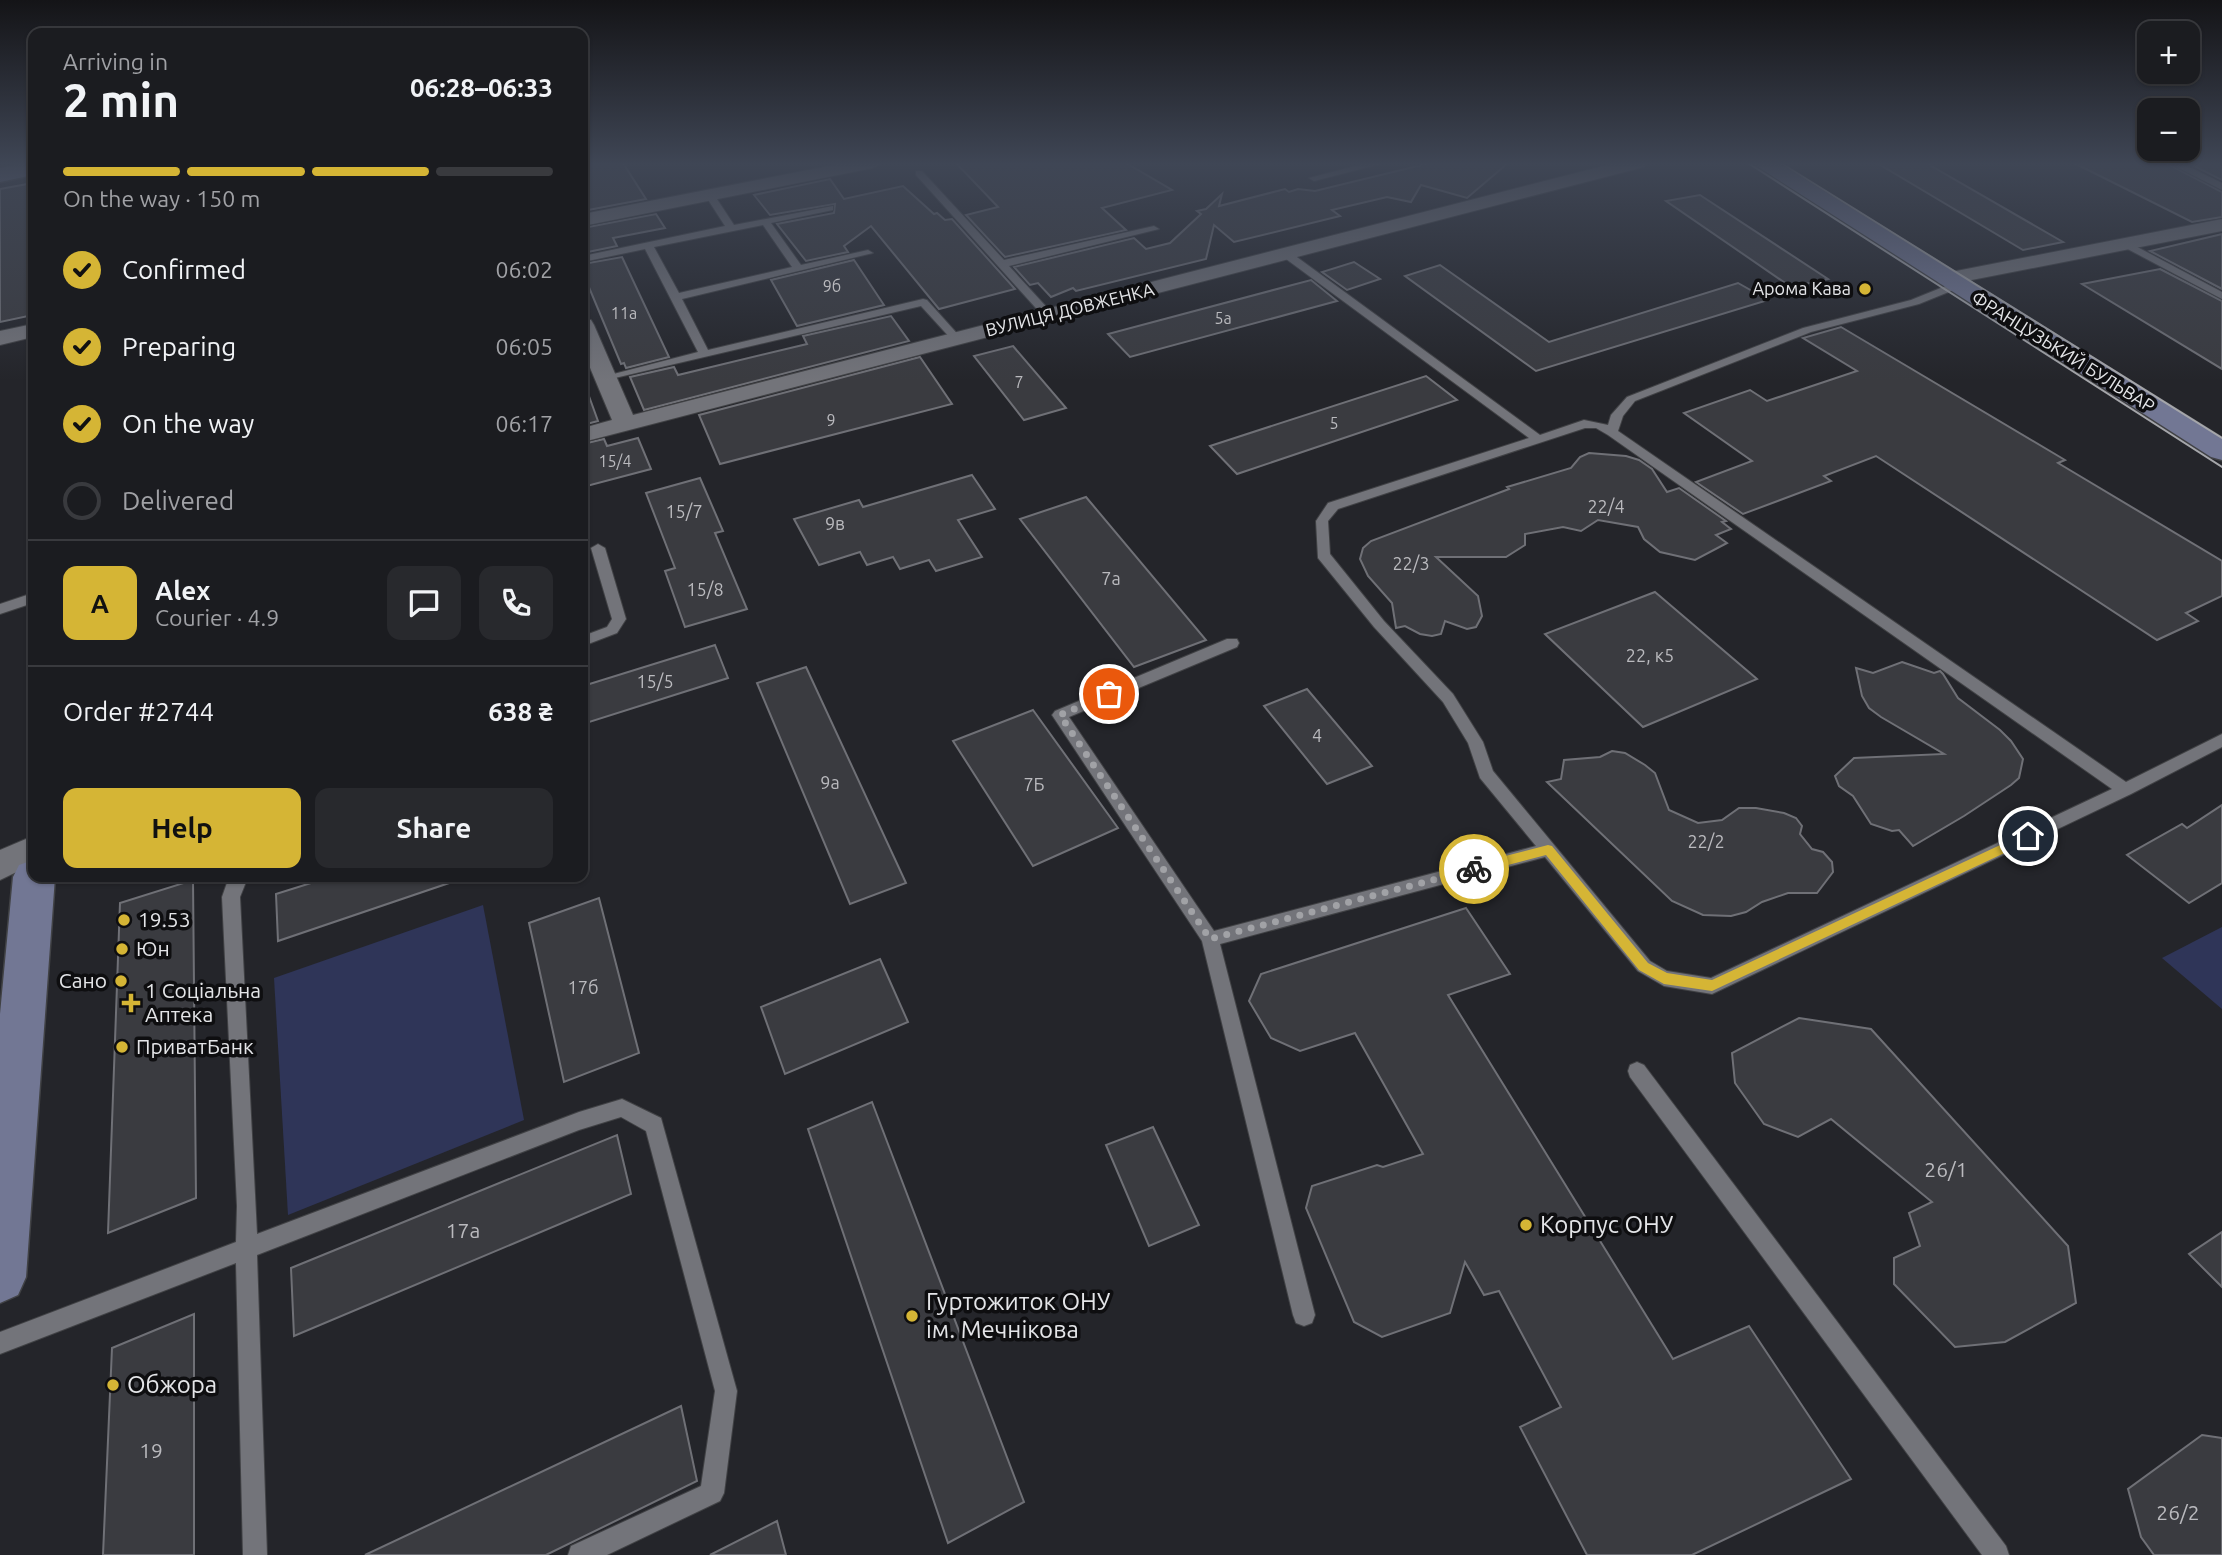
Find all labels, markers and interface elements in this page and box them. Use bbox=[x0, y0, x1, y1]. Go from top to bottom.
map controls bbox=[2137, 21, 2200, 161]
button: + bbox=[2137, 21, 2200, 84]
text: Arriving in bbox=[63, 49, 168, 74]
text: 06:28–06:33 bbox=[410, 73, 553, 102]
text: 2 min bbox=[63, 74, 179, 126]
button: − bbox=[2137, 98, 2200, 161]
text: On the way · 150 m bbox=[63, 186, 260, 211]
icon: check bbox=[63, 251, 101, 289]
text: Confirmed bbox=[122, 255, 246, 284]
text: 06:02 bbox=[495, 257, 553, 282]
house number: 9б bbox=[823, 277, 841, 295]
street label: ВУЛИЦЯ ДОВЖЕНКА bbox=[983, 278, 1156, 340]
place label: Арома Кава bbox=[1752, 278, 1851, 298]
marker: Арома Кава bbox=[1857, 281, 1873, 297]
street label: ФРАНЦУЗЬКИЙ БУЛЬВАР bbox=[1968, 287, 2159, 416]
house number: 11а bbox=[611, 304, 637, 322]
house number: 5а bbox=[1214, 309, 1232, 327]
icon: check bbox=[63, 328, 101, 366]
text: Preparing bbox=[122, 332, 236, 361]
text: 06:05 bbox=[495, 334, 553, 359]
house number: 7 bbox=[1014, 373, 1024, 391]
icon: check bbox=[63, 405, 101, 443]
text: On the way bbox=[122, 409, 254, 438]
text: 06:17 bbox=[495, 411, 553, 436]
house number: 9 bbox=[826, 411, 836, 429]
house number: 5 bbox=[1329, 414, 1339, 432]
house number: 15/4 bbox=[599, 452, 631, 470]
text: Delivered bbox=[122, 486, 234, 515]
house number: 22/4 bbox=[1587, 496, 1625, 516]
house number: 15/7 bbox=[665, 501, 703, 521]
house number: 9в bbox=[825, 513, 845, 533]
house number: 22/3 bbox=[1392, 553, 1430, 573]
button: chat bbox=[387, 566, 461, 640]
button: phone bbox=[479, 566, 553, 640]
house number: 7а bbox=[1101, 568, 1121, 588]
text: Alex bbox=[155, 576, 210, 605]
house number: 15/8 bbox=[686, 579, 724, 599]
text: A bbox=[91, 589, 109, 618]
text: Courier · 4.9 bbox=[155, 605, 279, 630]
house number: 22, к5 bbox=[1626, 645, 1674, 665]
pin bbox=[1079, 664, 1139, 724]
house number: 15/5 bbox=[636, 671, 674, 691]
icon: bag bbox=[1090, 675, 1128, 713]
text: Order #2744 bbox=[63, 697, 214, 726]
text: 638 ₴ bbox=[488, 697, 553, 726]
house number: 4 bbox=[1312, 725, 1322, 745]
house number: 9а bbox=[820, 772, 840, 792]
house number: 7Б bbox=[1023, 774, 1045, 794]
button: Help bbox=[63, 788, 301, 868]
button: Share bbox=[315, 788, 553, 868]
pin bbox=[1998, 806, 2058, 866]
icon: home bbox=[2009, 817, 2047, 855]
house number: 22/2 bbox=[1687, 831, 1725, 851]
courier bbox=[1439, 834, 1509, 904]
icon: bike bbox=[1455, 850, 1493, 888]
place label: 19.53 bbox=[138, 907, 191, 931]
marker: 19.53 bbox=[116, 912, 132, 928]
place label: Юн bbox=[136, 936, 170, 960]
marker: Юн bbox=[114, 941, 130, 957]
place label: Сано bbox=[59, 968, 107, 992]
marker: Сано bbox=[113, 973, 129, 989]
house number: 17б bbox=[568, 977, 598, 997]
place label: 1 Соціальна Аптека bbox=[145, 978, 261, 1026]
marker: 1 Соціальна Аптека bbox=[123, 995, 139, 1011]
place label: ПриватБанк bbox=[136, 1034, 254, 1058]
marker: ПриватБанк bbox=[114, 1039, 130, 1055]
house number: 26/1 bbox=[1924, 1157, 1968, 1181]
place label: Корпус ОНУ bbox=[1540, 1211, 1674, 1238]
marker: Корпус ОНУ bbox=[1518, 1217, 1534, 1233]
house number: 17а bbox=[446, 1218, 480, 1242]
place label: Гуртожиток ОНУ ім. Мечнікова bbox=[926, 1288, 1111, 1343]
marker: Гуртожиток ОНУ ім. Мечнікова bbox=[904, 1308, 920, 1324]
place label: Обжора bbox=[127, 1371, 217, 1398]
marker: Обжора bbox=[105, 1377, 121, 1393]
house number: 19 bbox=[139, 1438, 163, 1462]
house number: 26/2 bbox=[2156, 1500, 2200, 1524]

